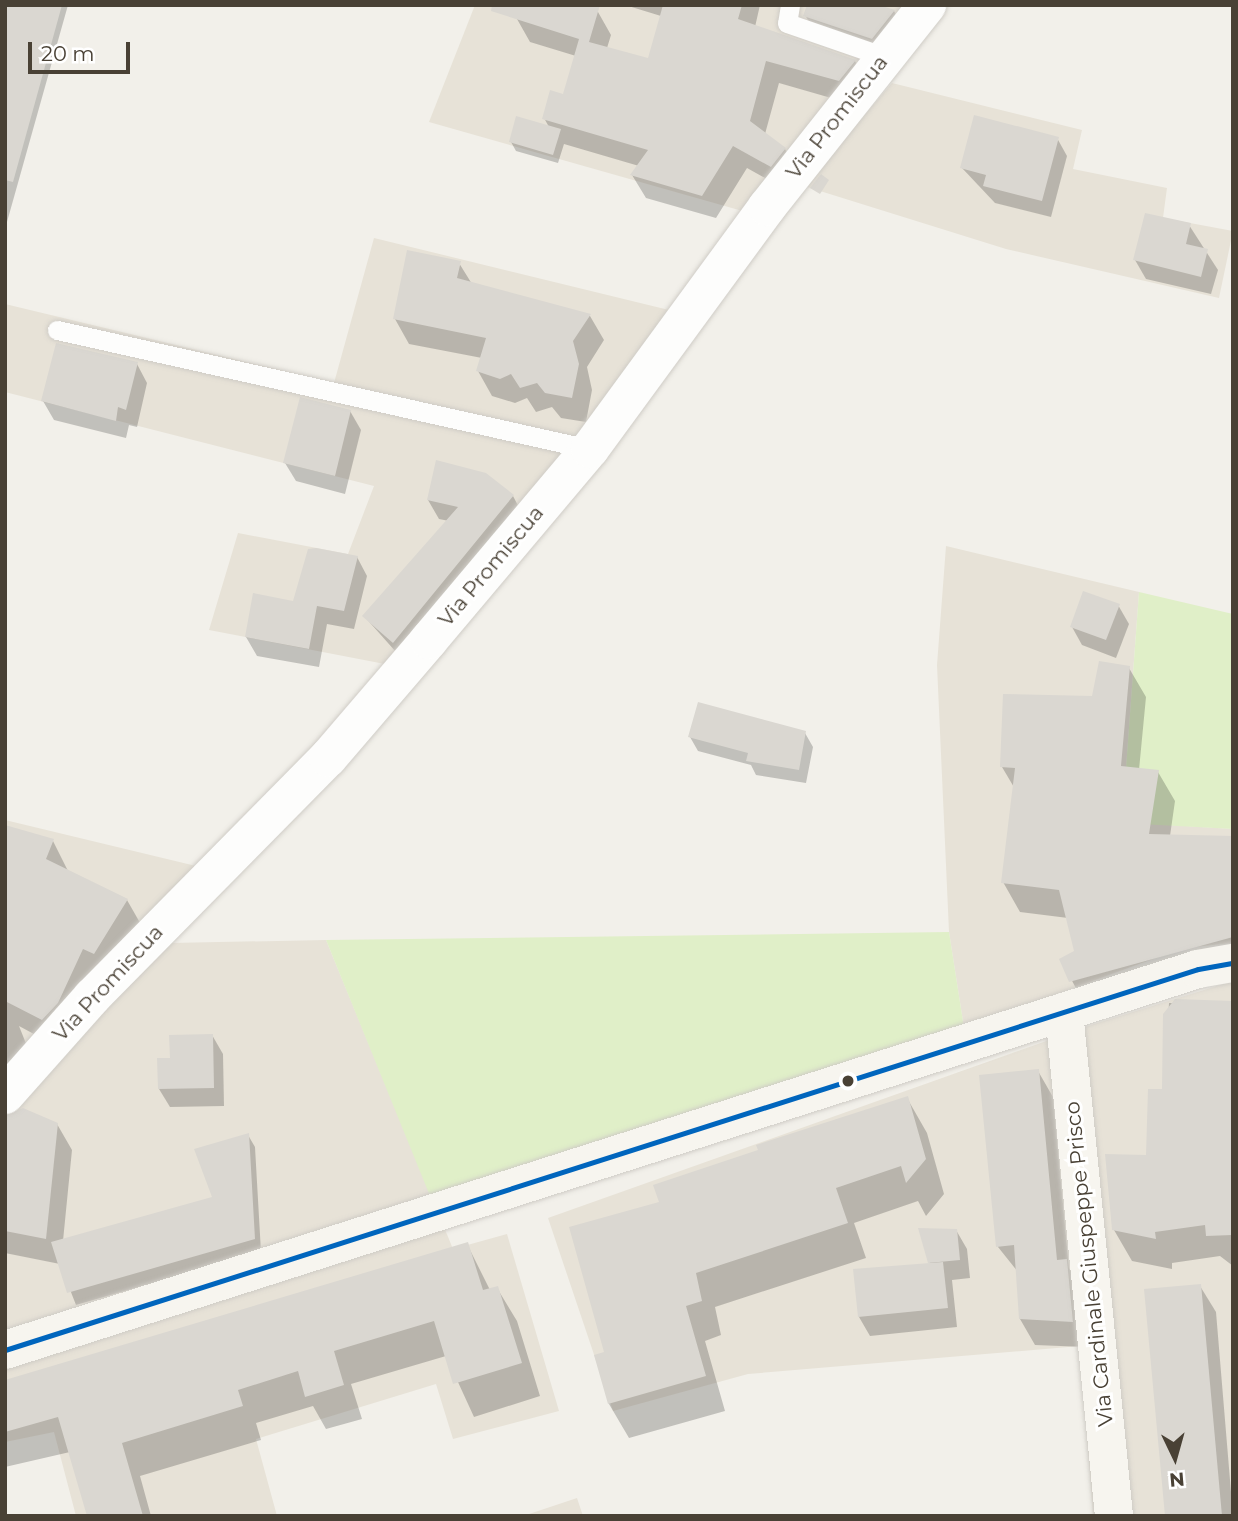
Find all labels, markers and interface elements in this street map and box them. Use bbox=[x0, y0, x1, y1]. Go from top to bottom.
scale bar bbox=[32, 28, 133, 72]
text: 20 m bbox=[41, 41, 95, 66]
street label: Via Promiscua bbox=[781, 50, 893, 184]
street label: Via Promiscua bbox=[433, 500, 549, 632]
street label: Via Promiscua bbox=[48, 919, 168, 1047]
unlabelled marker bbox=[841, 1074, 855, 1088]
street label: Via Cardinale Giuspeppe Prisco bbox=[1059, 1100, 1119, 1428]
north arrow bbox=[1140, 1423, 1210, 1493]
text: N bbox=[1168, 1467, 1186, 1492]

